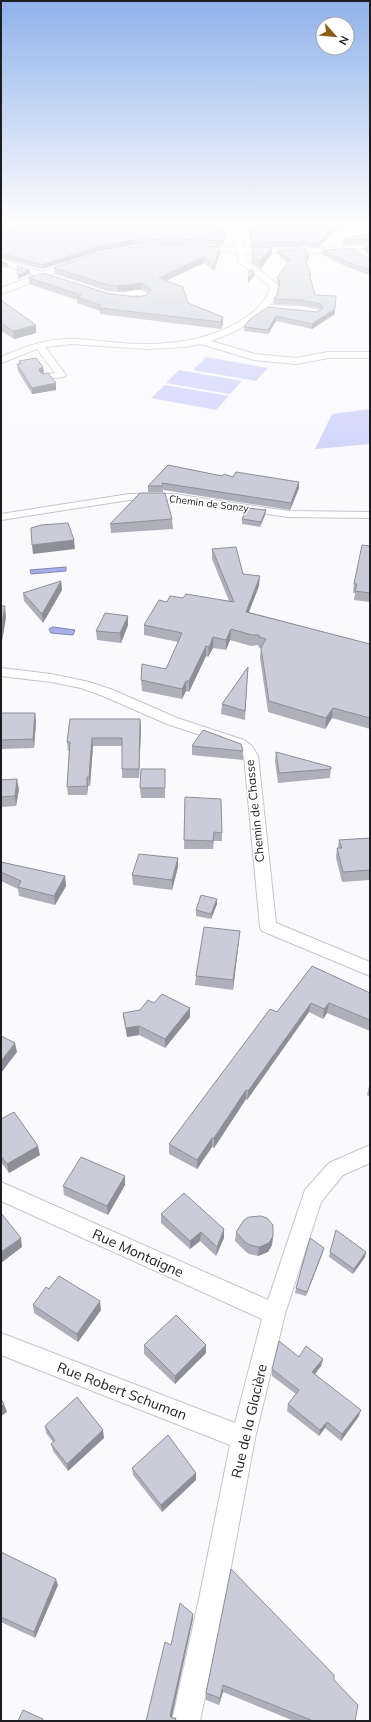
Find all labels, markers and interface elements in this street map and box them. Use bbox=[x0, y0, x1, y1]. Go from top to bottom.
north arrow bbox=[315, 16, 355, 56]
text: N bbox=[336, 34, 352, 47]
street label: Chemin de Sanzy bbox=[168, 492, 250, 515]
street label: Chemin de Chasse bbox=[242, 759, 267, 863]
street label: Rue Montaigne bbox=[90, 1225, 186, 1281]
street label: Rue Robert Schuman bbox=[55, 1358, 189, 1424]
street label: Rue de la Glacière bbox=[227, 1362, 271, 1480]

